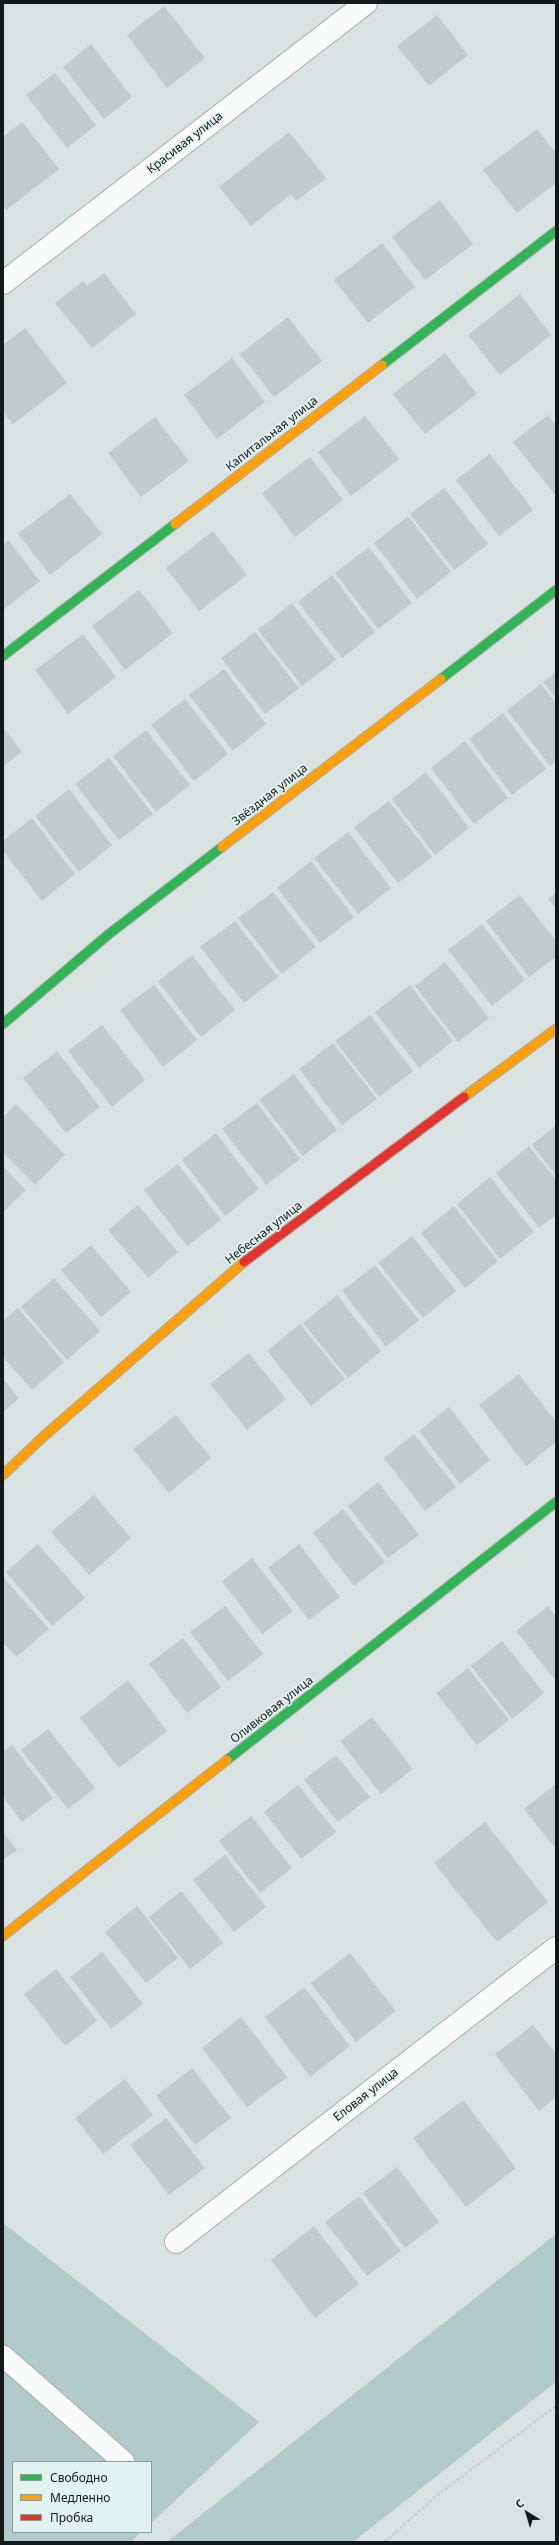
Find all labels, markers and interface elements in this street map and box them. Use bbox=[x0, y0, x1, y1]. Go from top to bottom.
street label: Красивая улица bbox=[144, 109, 226, 177]
street label: Капитальная улица bbox=[223, 394, 321, 474]
street label: Звёздная улица bbox=[229, 761, 311, 829]
street label: Небесная улица bbox=[223, 1199, 305, 1267]
street label: Оливковая улица bbox=[228, 1673, 316, 1747]
street label: Еловая улица bbox=[331, 2065, 401, 2125]
legend bbox=[12, 2461, 152, 2533]
text: Свободно bbox=[50, 2469, 108, 2486]
text: Медленно bbox=[50, 2489, 110, 2506]
north arrow bbox=[507, 2493, 547, 2533]
text: С bbox=[512, 2495, 527, 2511]
text: Пробка bbox=[50, 2509, 93, 2526]

